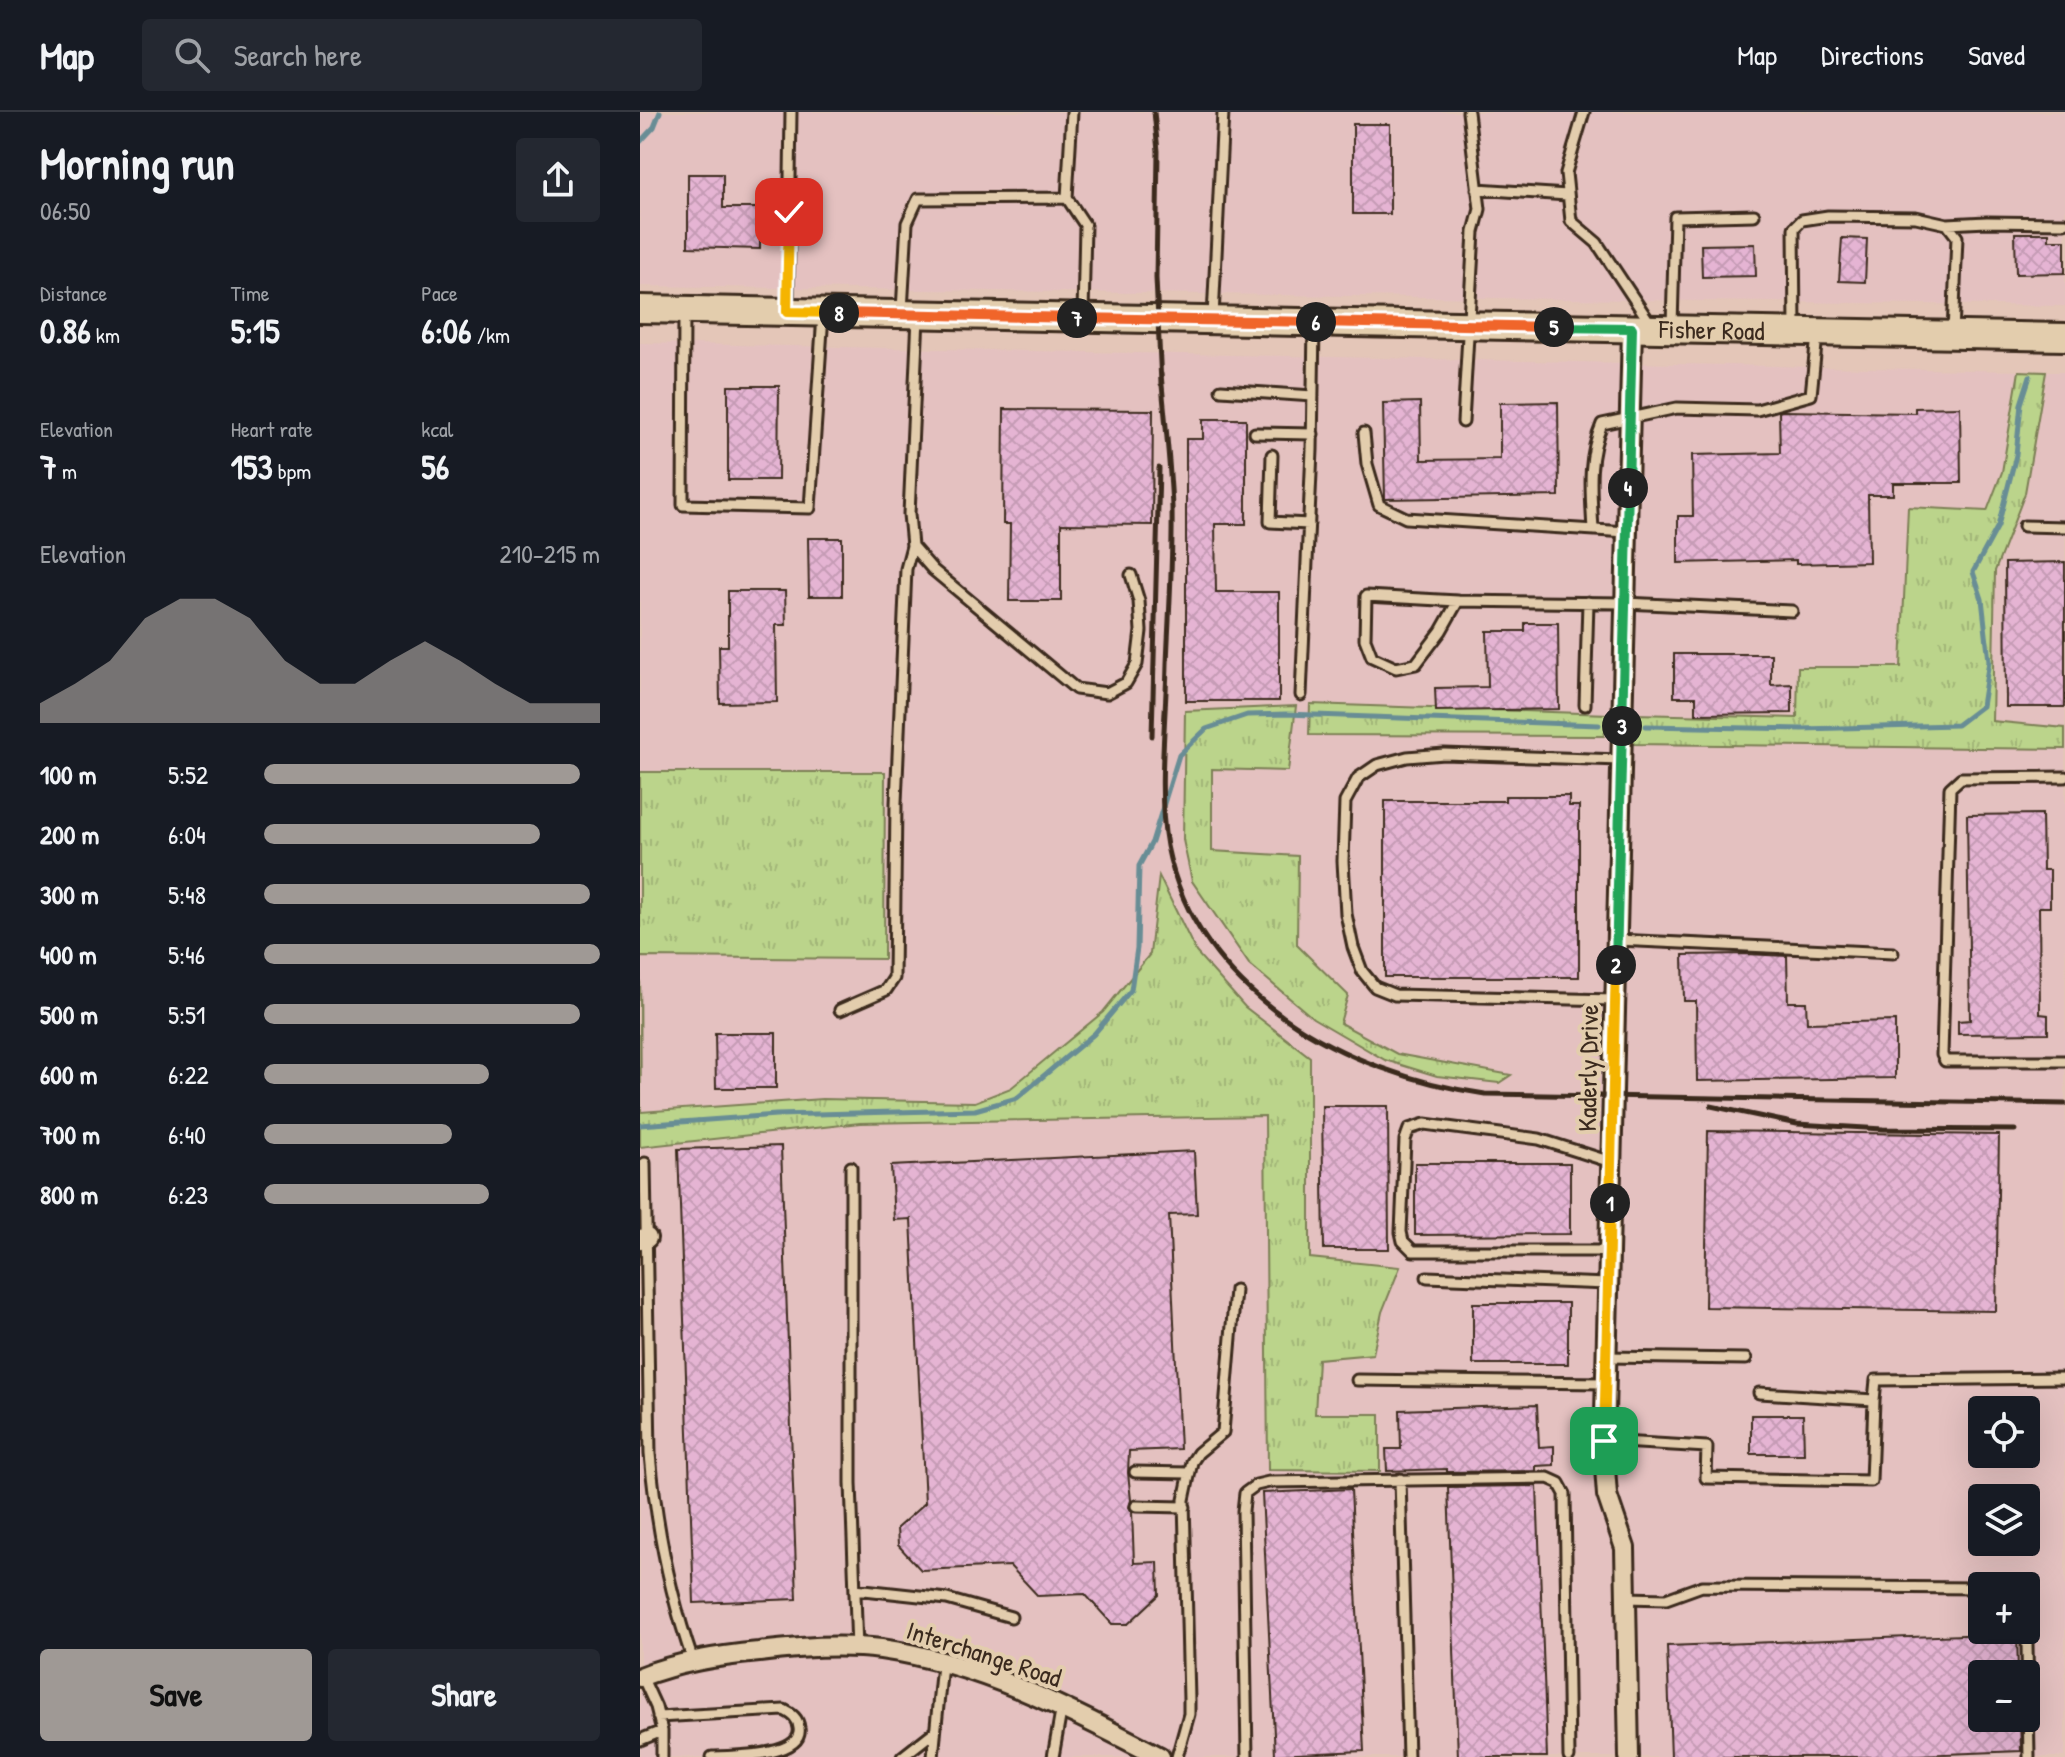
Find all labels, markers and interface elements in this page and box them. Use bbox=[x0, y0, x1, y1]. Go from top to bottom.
search box bbox=[142, 19, 702, 91]
text: Map bbox=[40, 29, 94, 81]
icon: search bbox=[170, 33, 214, 77]
text: Search here bbox=[234, 35, 362, 75]
text: Map bbox=[1737, 36, 1777, 74]
text: Directions bbox=[1821, 36, 1924, 74]
text: Saved bbox=[1968, 36, 2025, 74]
text: Morning run bbox=[40, 133, 235, 193]
button: share bbox=[516, 138, 600, 222]
pin bbox=[755, 178, 823, 246]
icon: check bbox=[767, 190, 811, 234]
text: 06:50 bbox=[40, 193, 91, 228]
text: Distance bbox=[40, 278, 107, 308]
text: Time bbox=[231, 278, 270, 308]
text: Pace bbox=[421, 278, 458, 308]
pin: 8 bbox=[819, 293, 859, 333]
text: 8 bbox=[834, 298, 844, 328]
pin: 7 bbox=[1057, 298, 1097, 338]
pin: 6 bbox=[1296, 302, 1336, 342]
text: 7 bbox=[1072, 303, 1082, 333]
text: 6 bbox=[1312, 307, 1320, 337]
pin: 5 bbox=[1534, 307, 1574, 347]
text: 0.86 bbox=[40, 308, 91, 354]
text: 5:15 bbox=[231, 308, 280, 354]
text: 6:06 bbox=[421, 308, 472, 354]
street label: Fisher Road bbox=[1658, 311, 1765, 348]
text: 5 bbox=[1549, 312, 1559, 342]
text: km bbox=[91, 320, 120, 350]
text: /km bbox=[472, 320, 510, 350]
text: Elevation bbox=[40, 414, 113, 444]
text: Heart rate bbox=[231, 414, 313, 444]
text: kcal bbox=[421, 414, 453, 444]
text: 7 bbox=[40, 444, 57, 490]
text: 153 bbox=[231, 444, 273, 490]
text: 56 bbox=[421, 444, 449, 490]
text: m bbox=[57, 456, 77, 486]
text: bpm bbox=[273, 456, 311, 486]
pin: 4 bbox=[1608, 468, 1648, 508]
text: 4 bbox=[1624, 473, 1632, 503]
text: Elevation bbox=[40, 536, 126, 571]
text: 210–215 m bbox=[500, 536, 600, 571]
pin: 3 bbox=[1602, 706, 1642, 746]
text: 3 bbox=[1617, 711, 1627, 741]
text: 100 m bbox=[40, 757, 96, 792]
text: 5:52 bbox=[168, 757, 208, 792]
text: 200 m bbox=[40, 817, 99, 852]
text: 6:04 bbox=[168, 817, 206, 852]
text: 300 m bbox=[40, 877, 99, 912]
text: 5:48 bbox=[168, 877, 206, 912]
text: 400 m bbox=[40, 937, 97, 972]
text: 5:46 bbox=[168, 937, 205, 972]
pin: 2 bbox=[1596, 945, 1636, 985]
text: 2 bbox=[1611, 950, 1621, 980]
text: 500 m bbox=[40, 997, 98, 1032]
text: 5:51 bbox=[168, 997, 205, 1032]
street label: Kaderly Drive bbox=[1569, 1004, 1606, 1132]
text: 600 m bbox=[40, 1057, 97, 1092]
text: 6:22 bbox=[168, 1057, 209, 1092]
text: 700 m bbox=[40, 1117, 100, 1152]
text: 6:40 bbox=[168, 1117, 206, 1152]
text: 800 m bbox=[40, 1177, 98, 1212]
text: 6:23 bbox=[168, 1177, 208, 1212]
pin: 1 bbox=[1590, 1183, 1630, 1223]
text: 1 bbox=[1606, 1188, 1614, 1218]
map controls bbox=[1968, 1396, 2040, 1732]
button: locate bbox=[1968, 1396, 2040, 1468]
pin bbox=[1570, 1407, 1638, 1475]
icon: arrive bbox=[1582, 1419, 1626, 1463]
button: layers bbox=[1968, 1484, 2040, 1556]
button: + bbox=[1968, 1572, 2040, 1644]
street label: Interchange Road bbox=[902, 1612, 1066, 1695]
button: Save bbox=[40, 1649, 312, 1741]
button: Share bbox=[328, 1649, 600, 1741]
button: − bbox=[1968, 1660, 2040, 1732]

